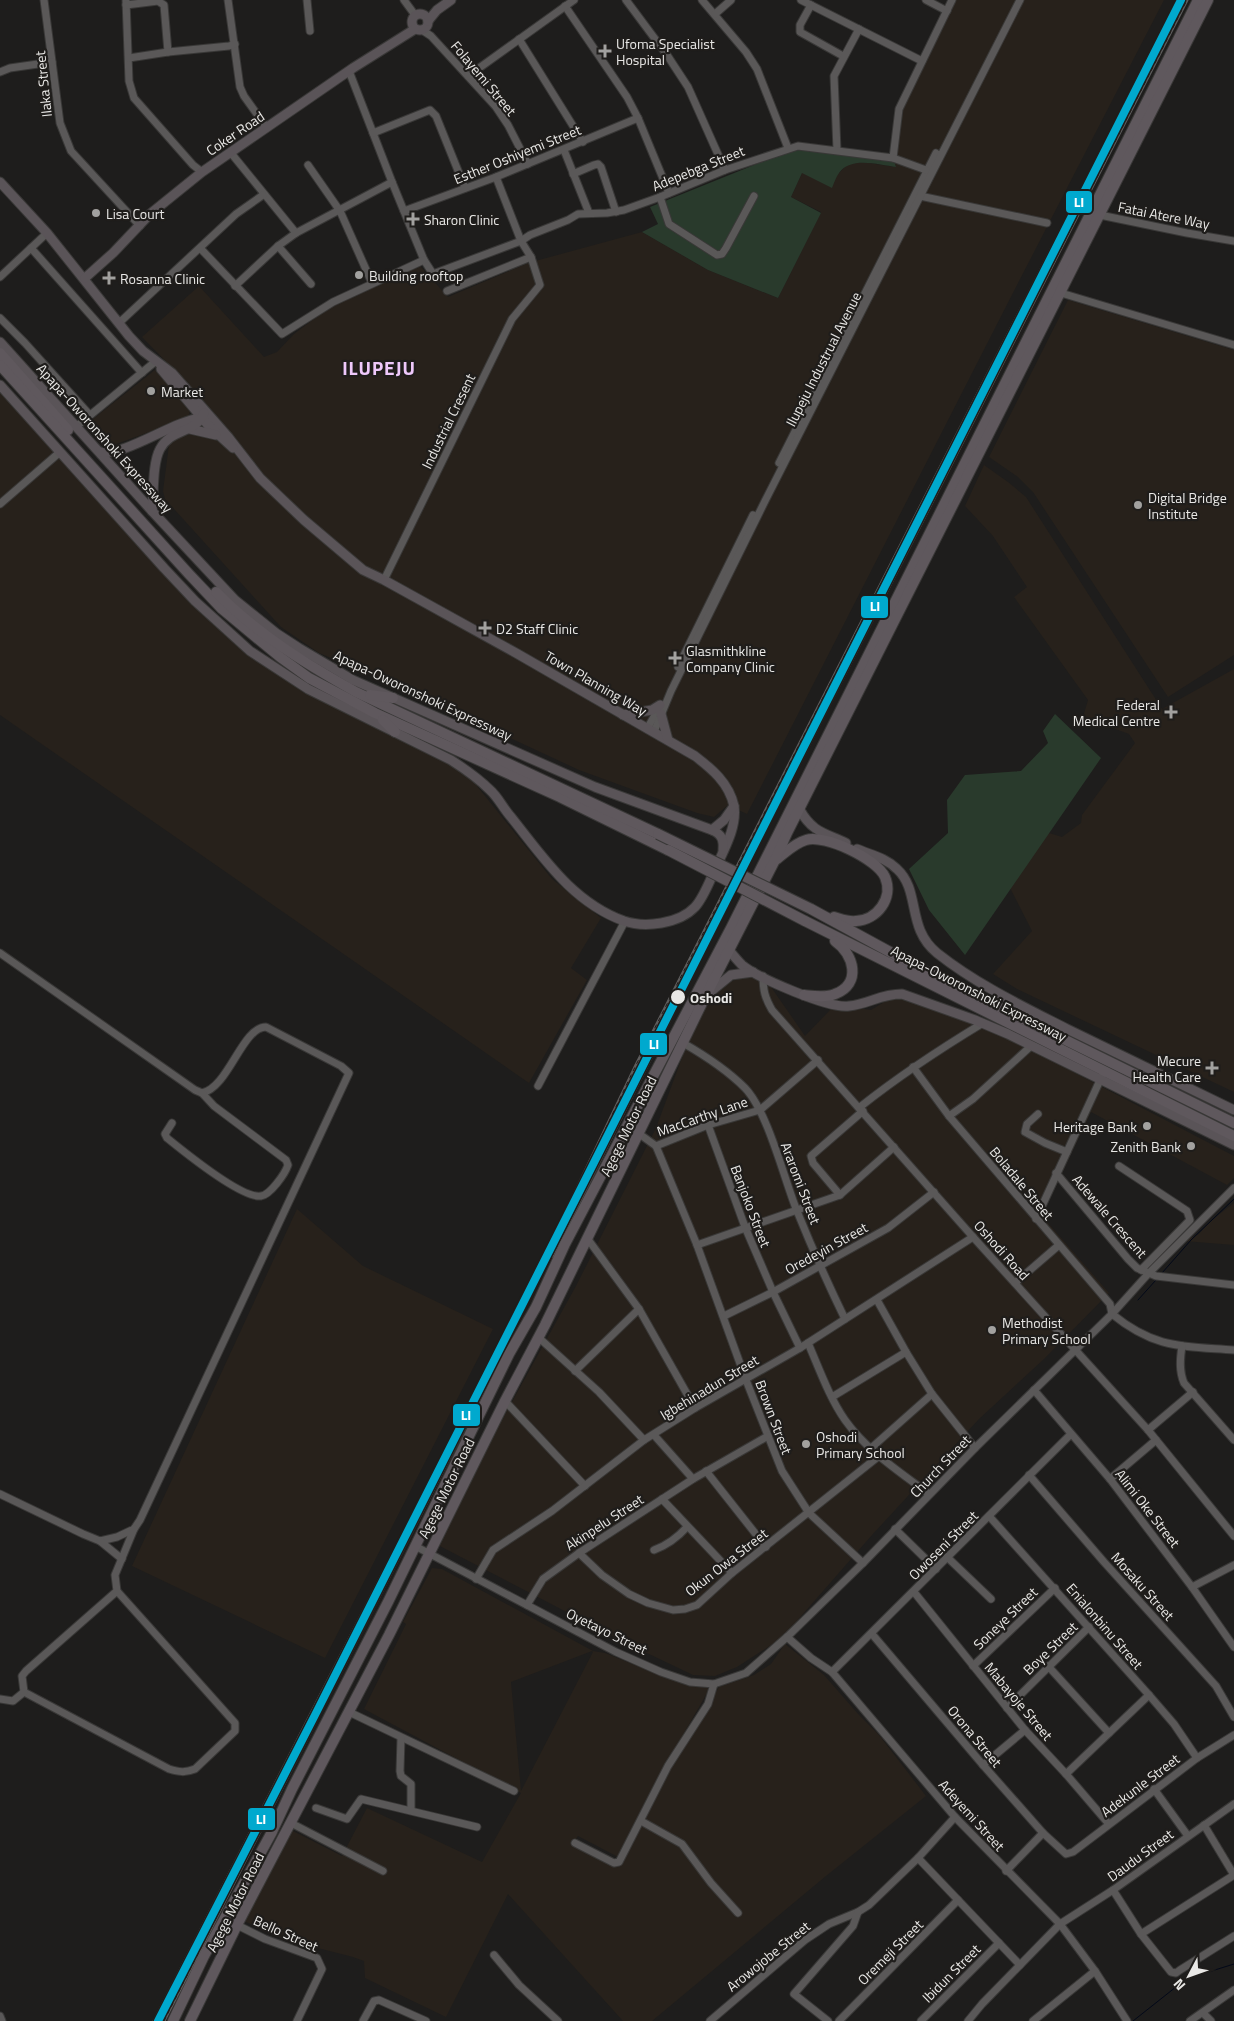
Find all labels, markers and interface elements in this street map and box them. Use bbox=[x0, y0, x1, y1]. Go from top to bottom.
place label: Ufoma Specialist Hospital bbox=[616, 33, 715, 70]
street label: Folayemi Street bbox=[446, 36, 522, 120]
marker: Ufoma Specialist Hospital bbox=[598, 44, 612, 58]
street label: Ilaka Street bbox=[29, 50, 57, 118]
street label: Coker Road bbox=[201, 106, 269, 160]
street label: Esther Oshiyemi Street bbox=[450, 119, 584, 189]
street label: Adepebga Street bbox=[649, 140, 747, 196]
line badge: LI bbox=[1065, 190, 1093, 214]
text: LI bbox=[1074, 191, 1084, 212]
street label: Fatai Atere Way bbox=[1116, 196, 1212, 234]
place label: Lisa Court bbox=[106, 203, 165, 224]
marker: Lisa Court bbox=[90, 207, 102, 219]
place label: Sharon Clinic bbox=[424, 209, 499, 230]
marker: Sharon Clinic bbox=[406, 212, 420, 226]
place label: Building rooftop bbox=[369, 265, 463, 286]
place label: Rosanna Clinic bbox=[120, 268, 205, 289]
marker: Building rooftop bbox=[353, 269, 365, 281]
marker: Rosanna Clinic bbox=[102, 271, 116, 285]
street label: Ilupeju Industrual Avenue bbox=[780, 288, 866, 430]
district label: ILUPEJU bbox=[342, 353, 416, 382]
street label: Apapa-Oworonshoki Expressway bbox=[32, 359, 178, 518]
street label: Industrial Cresent bbox=[416, 370, 480, 472]
place label: Market bbox=[161, 381, 203, 402]
marker: Market bbox=[145, 385, 157, 397]
place label: Digital Bridge Institute bbox=[1148, 487, 1227, 524]
marker: Digital Bridge Institute bbox=[1132, 499, 1144, 511]
line badge: LI bbox=[860, 595, 889, 619]
text: LI bbox=[870, 595, 880, 616]
place label: D2 Staff Clinic bbox=[496, 618, 578, 639]
marker: D2 Staff Clinic bbox=[478, 621, 492, 635]
place label: Glasmithkline Company Clinic bbox=[686, 640, 775, 677]
street label: Apapa-Oworonshoki Expressway bbox=[330, 644, 516, 746]
street label: Town Planning Way bbox=[541, 645, 651, 721]
marker: Glasmithkline Company Clinic bbox=[668, 651, 682, 665]
place label: Federal Medical Centre bbox=[1073, 694, 1160, 731]
marker: Federal Medical Centre bbox=[1164, 705, 1178, 719]
street label: Apapa-Oworonshoki Expressway bbox=[887, 939, 1071, 1047]
place label: Oshodi bbox=[690, 987, 732, 1008]
marker: Oshodi bbox=[669, 988, 687, 1006]
line badge: LI bbox=[639, 1032, 668, 1056]
text: LI bbox=[649, 1033, 659, 1054]
place label: Mecure Health Care bbox=[1132, 1050, 1201, 1087]
marker: Mecure Health Care bbox=[1205, 1061, 1219, 1075]
street label: Agege Motor Road bbox=[595, 1072, 661, 1180]
street label: MacCarthy Lane bbox=[654, 1091, 750, 1141]
place label: Heritage Bank bbox=[1054, 1116, 1137, 1137]
marker: Heritage Bank bbox=[1141, 1120, 1153, 1132]
place label: Zenith Bank bbox=[1111, 1136, 1181, 1157]
street label: Araromi Street bbox=[776, 1139, 826, 1227]
marker: Zenith Bank bbox=[1185, 1140, 1197, 1152]
street label: Boladale Street bbox=[985, 1142, 1059, 1224]
street label: Banjoko Street bbox=[726, 1162, 776, 1250]
street label: Adewale Crescent bbox=[1068, 1169, 1152, 1263]
street label: Oshodi Road bbox=[969, 1215, 1035, 1285]
street label: Oredeyin Street bbox=[781, 1217, 871, 1279]
place label: Methodist Primary School bbox=[1002, 1312, 1091, 1349]
marker: Methodist Primary School bbox=[986, 1324, 998, 1336]
street label: Igbehinadun Street bbox=[656, 1349, 762, 1425]
street label: Brown Street bbox=[750, 1377, 798, 1457]
line badge: LI bbox=[452, 1403, 481, 1427]
text: LI bbox=[461, 1404, 471, 1425]
place label: Oshodi Primary School bbox=[816, 1426, 905, 1463]
street label: Church Street bbox=[905, 1430, 975, 1502]
street label: Agege Motor Road bbox=[413, 1434, 479, 1542]
marker: Oshodi Primary School bbox=[800, 1438, 812, 1450]
street label: Alimi Oke Street bbox=[1111, 1464, 1185, 1552]
street label: Akinpelu Street bbox=[561, 1489, 647, 1555]
street label: Owoseni Street bbox=[904, 1505, 983, 1584]
street label: Okun Owa Street bbox=[680, 1523, 772, 1601]
street label: Mosaku Street bbox=[1106, 1547, 1180, 1625]
street label: Enialonbinu Street bbox=[1062, 1578, 1148, 1674]
street label: Soneye Street bbox=[968, 1582, 1042, 1654]
street label: Oyetayo Street bbox=[563, 1602, 651, 1660]
street label: Boye Street bbox=[1018, 1617, 1082, 1679]
street label: Mabayoje Street bbox=[980, 1657, 1058, 1745]
street label: Orona Street bbox=[943, 1701, 1007, 1772]
street label: Adekunle Street bbox=[1096, 1748, 1184, 1822]
street label: Adeyemi Street bbox=[934, 1774, 1010, 1856]
line badge: LI bbox=[247, 1807, 276, 1831]
text: LI bbox=[256, 1808, 266, 1829]
street label: Daudu Street bbox=[1102, 1824, 1178, 1886]
street label: Agege Motor Road bbox=[201, 1848, 269, 1956]
street label: Bello Street bbox=[250, 1909, 322, 1957]
street label: Oremeji Street bbox=[852, 1914, 928, 1990]
street label: Arowojobe Street bbox=[722, 1916, 814, 1996]
street label: Ibidun Street bbox=[917, 1939, 985, 2007]
north arrow bbox=[1164, 1951, 1214, 2001]
text: N bbox=[1168, 1974, 1190, 1995]

